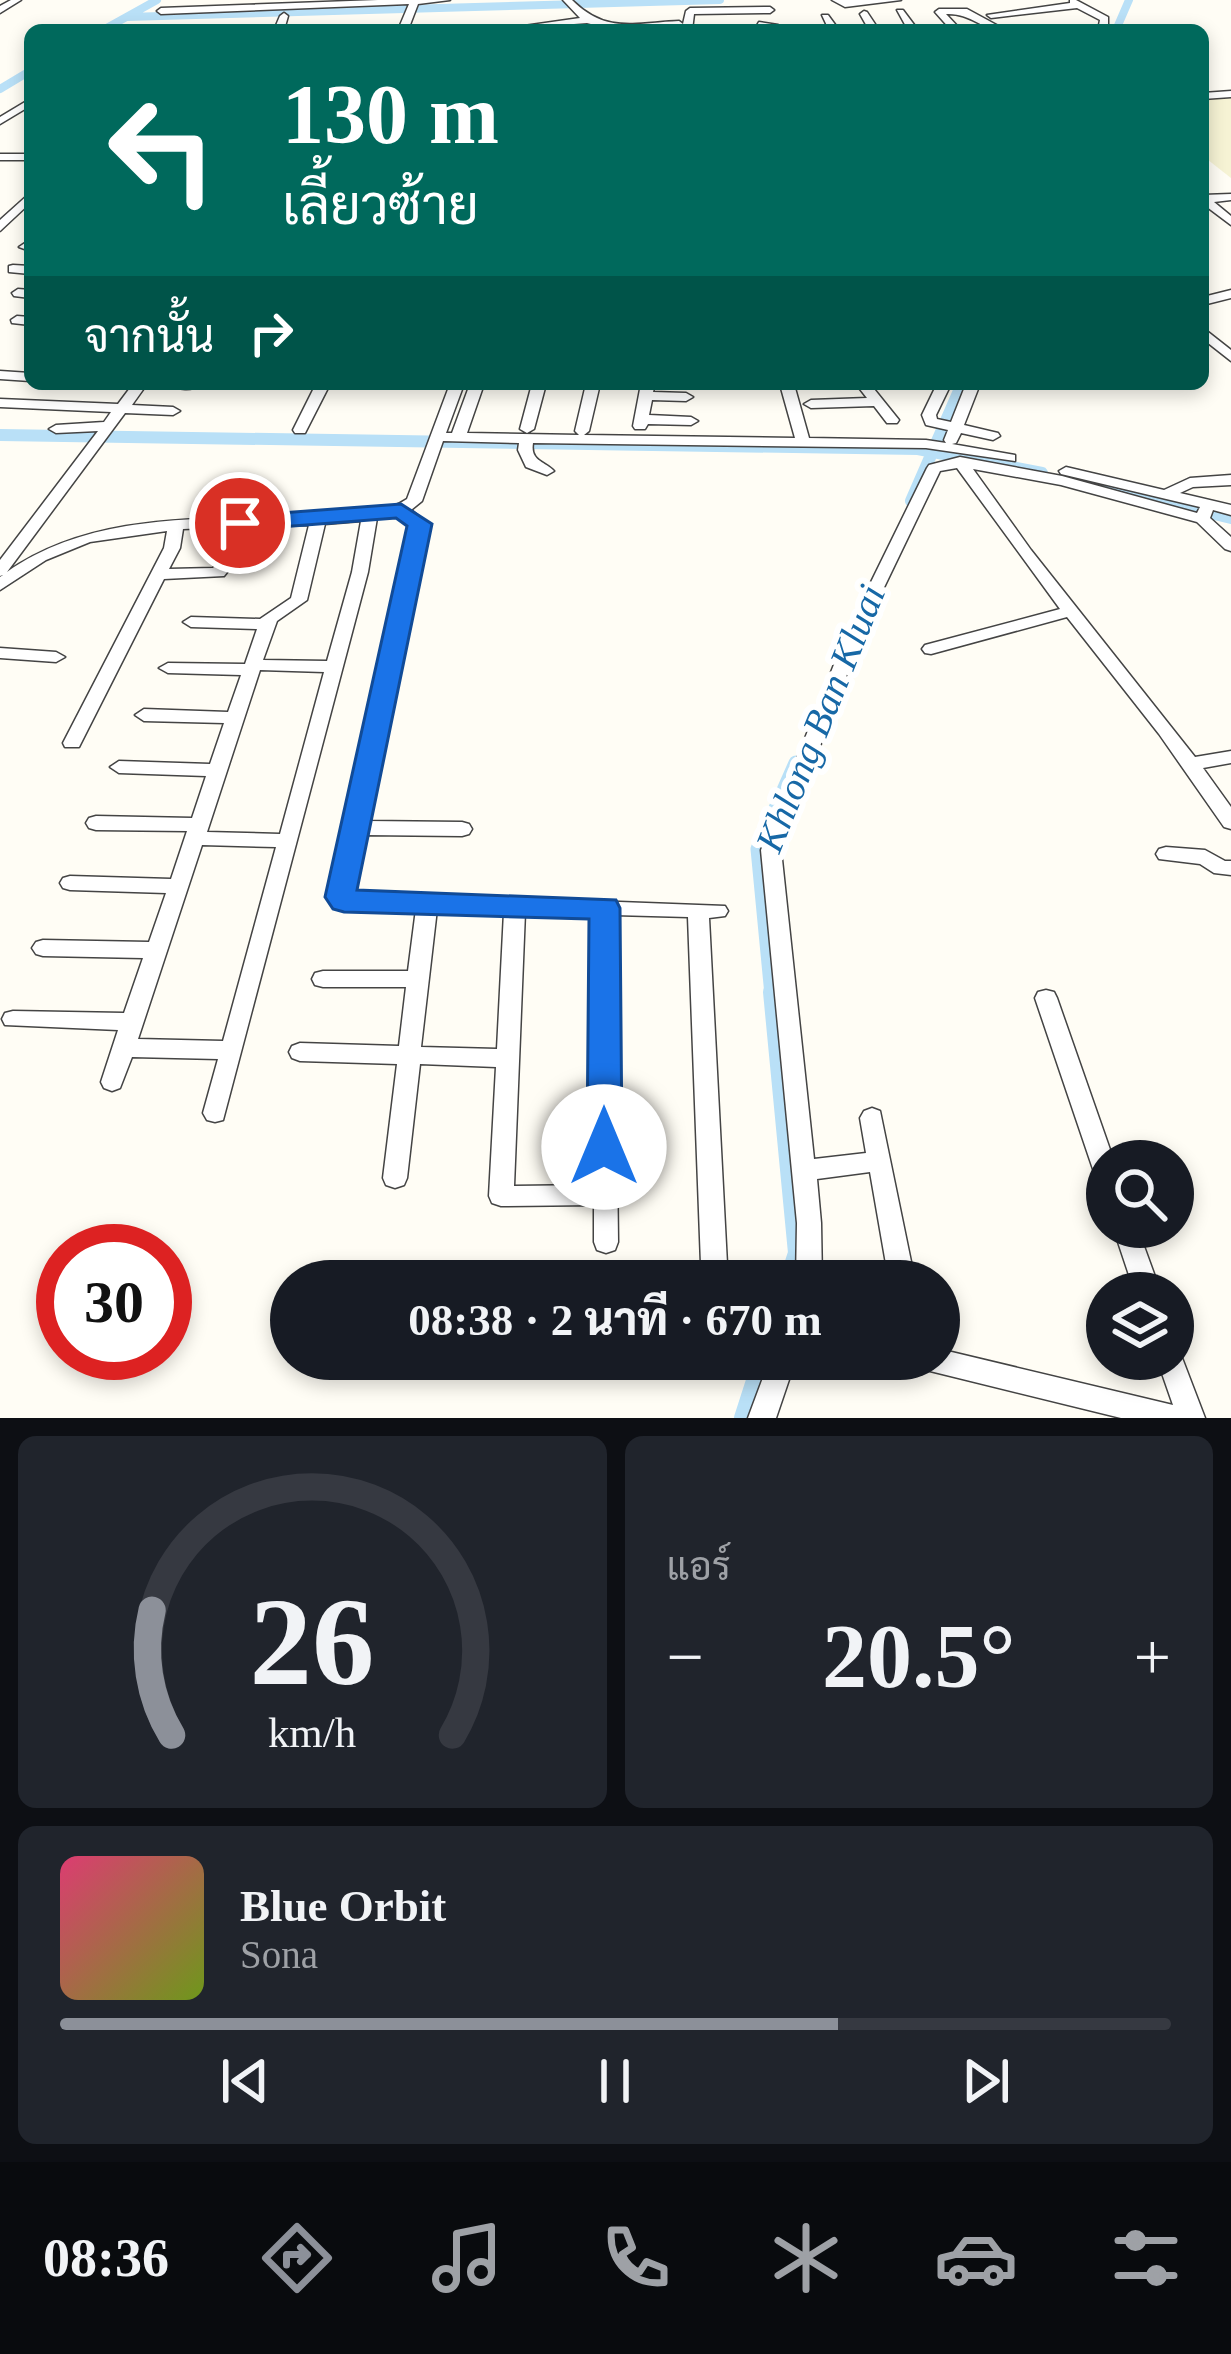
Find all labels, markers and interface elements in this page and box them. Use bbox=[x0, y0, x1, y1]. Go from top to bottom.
text: 130 m bbox=[282, 68, 499, 161]
icon: left bbox=[84, 72, 240, 228]
text: เลี้ยวซ้าย bbox=[282, 176, 479, 236]
icon: right bbox=[238, 300, 304, 366]
text: จากนั้น bbox=[84, 312, 214, 362]
pin bbox=[189, 472, 291, 574]
icon: arrive bbox=[207, 490, 273, 556]
water label: Khlong Ban Kluai bbox=[747, 578, 894, 859]
position arrow bbox=[541, 1084, 667, 1210]
map controls bbox=[1086, 1140, 1194, 1380]
button: search bbox=[1086, 1140, 1194, 1248]
speed limit sign: 30 bbox=[36, 1224, 192, 1380]
button: layers bbox=[1086, 1272, 1194, 1380]
text: 08:38 · 2 นาที · 670 m bbox=[408, 1295, 822, 1345]
text: แอร์ bbox=[667, 1545, 731, 1588]
text: 26 bbox=[250, 1573, 375, 1711]
text: 20.5° bbox=[822, 1607, 1016, 1706]
text: − bbox=[667, 1620, 704, 1693]
text: + bbox=[1134, 1620, 1171, 1693]
text: km/h bbox=[268, 1709, 356, 1756]
text: Blue Orbit bbox=[240, 1881, 446, 1931]
text: Sona bbox=[240, 1933, 318, 1976]
icon: previous bbox=[212, 2048, 278, 2114]
icon: pause bbox=[582, 2048, 648, 2114]
icon: next bbox=[953, 2048, 1019, 2114]
icon: directions bbox=[255, 2216, 339, 2300]
icon: music bbox=[425, 2216, 509, 2300]
icon: phone bbox=[594, 2216, 678, 2300]
icon: climate bbox=[764, 2216, 848, 2300]
icon: car bbox=[934, 2216, 1018, 2300]
icon: filters bbox=[1104, 2216, 1188, 2300]
text: 08:36 bbox=[43, 2228, 169, 2288]

